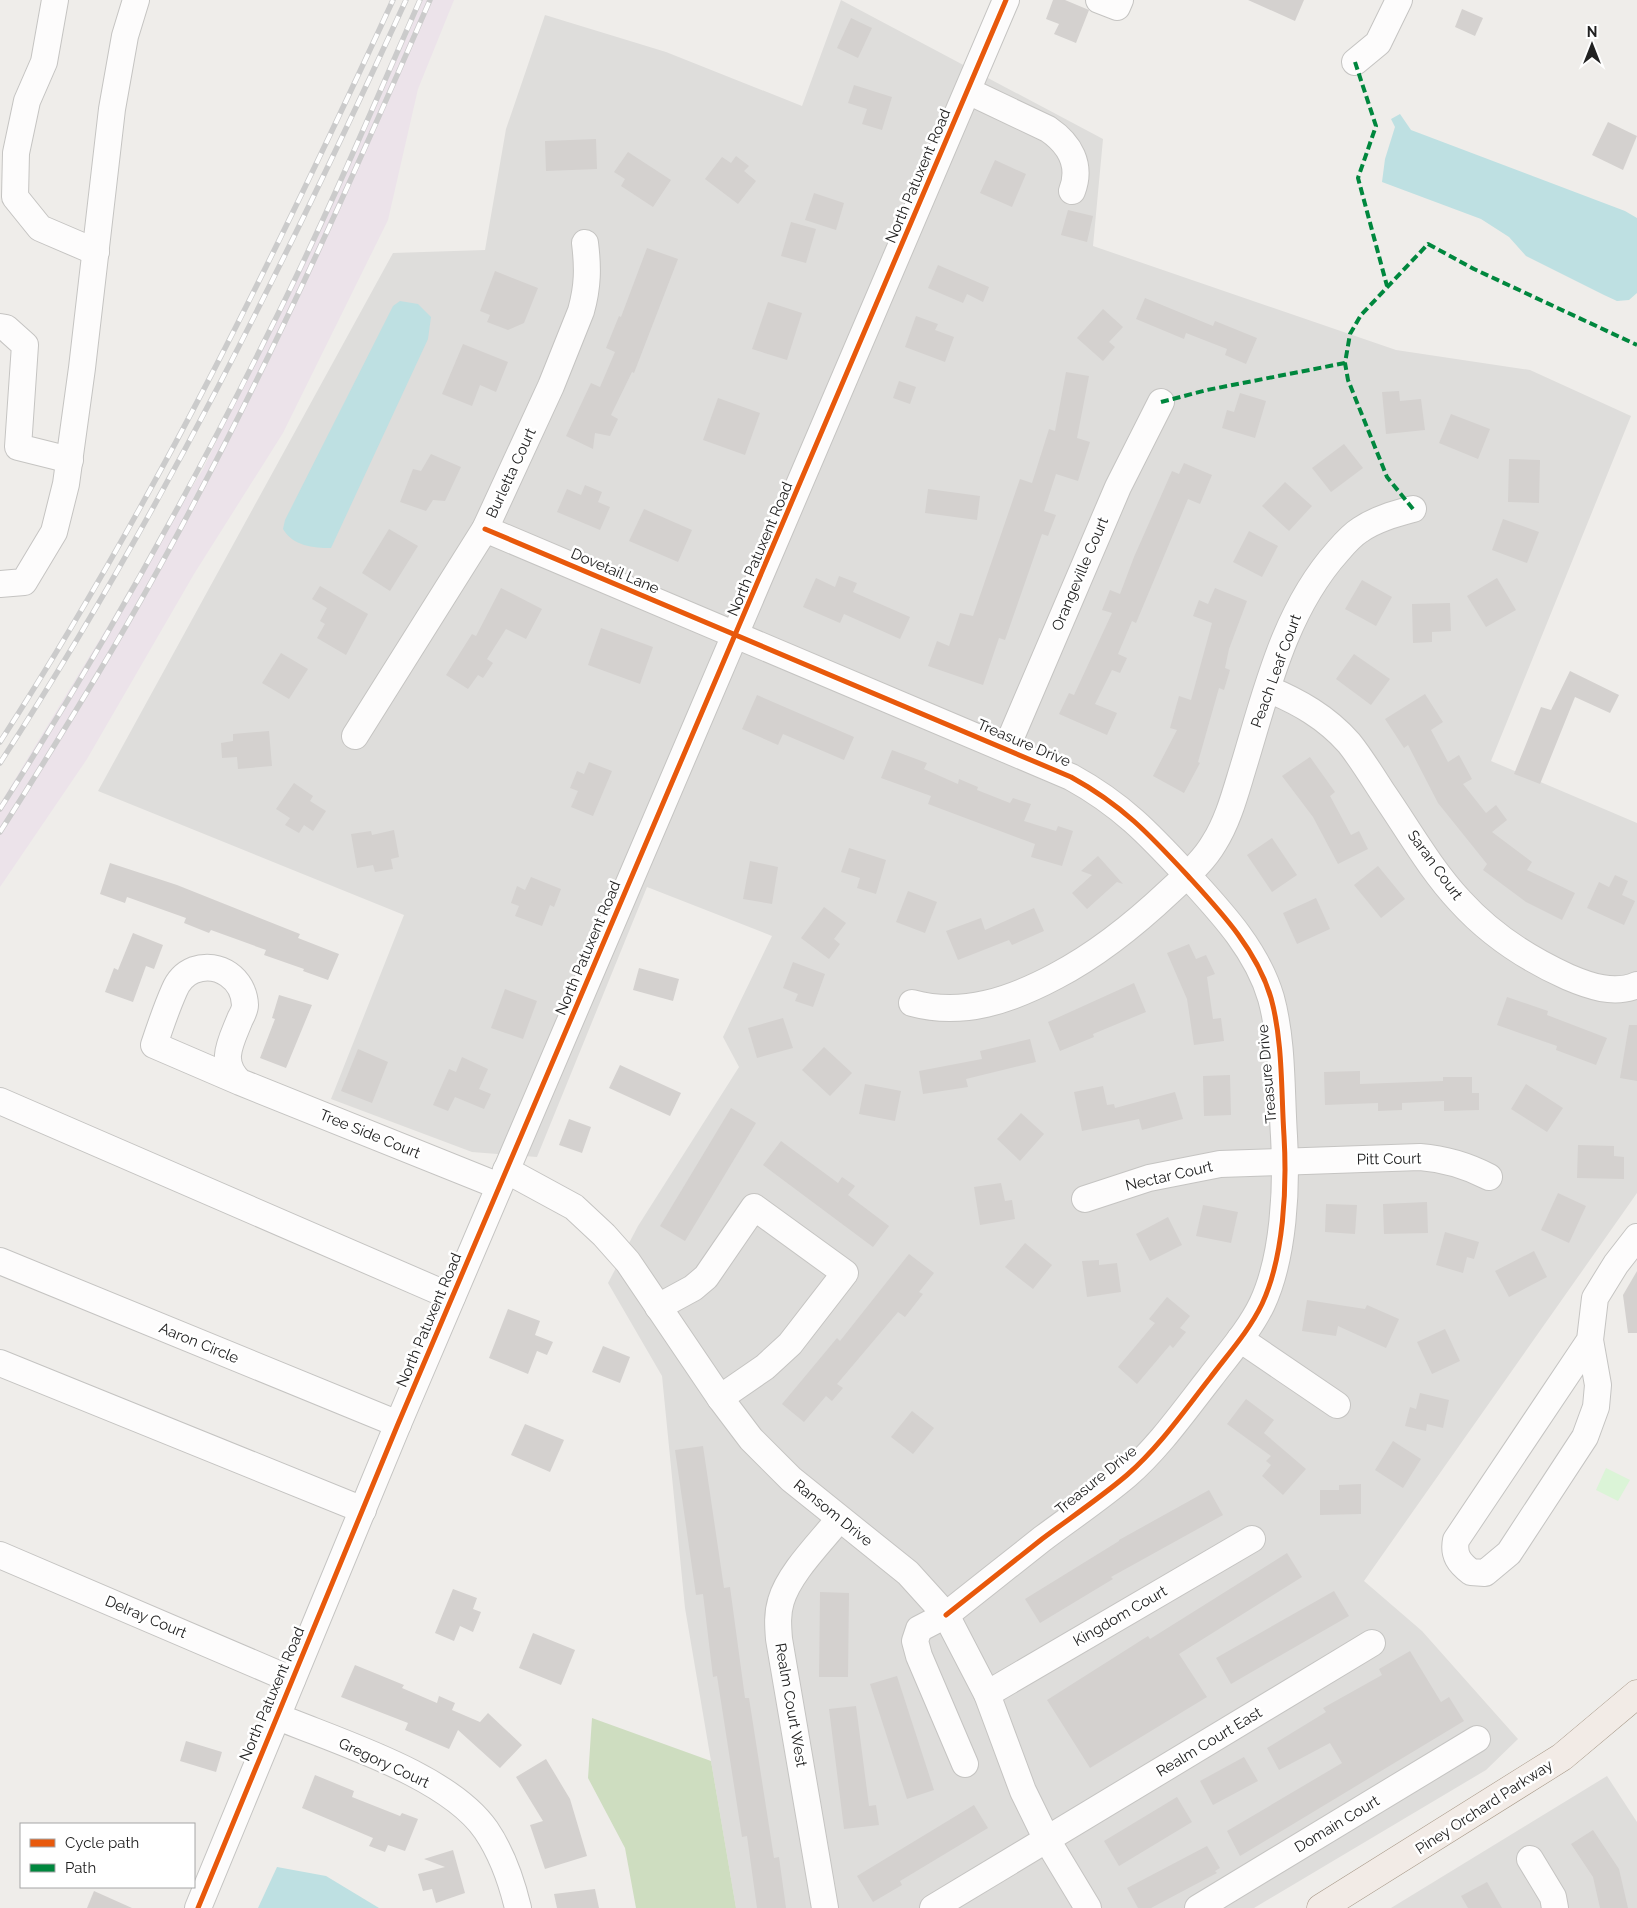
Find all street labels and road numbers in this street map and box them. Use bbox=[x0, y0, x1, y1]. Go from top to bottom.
street label: North Patuxent Road bbox=[882, 106, 954, 246]
street label: Burletta Court bbox=[482, 425, 540, 521]
street label: North Patuxent Road bbox=[724, 479, 796, 619]
street label: Orangeville Court bbox=[1048, 514, 1112, 634]
street label: Dovetail Lane bbox=[568, 544, 662, 598]
street label: Peach Leaf Court bbox=[1247, 612, 1305, 730]
street label: Treasure Drive bbox=[975, 715, 1073, 771]
street label: Saran Court bbox=[1404, 827, 1466, 903]
street label: North Patuxent Road bbox=[552, 878, 624, 1018]
street label: Treasure Drive bbox=[1254, 1024, 1280, 1124]
street label: Tree Side Court bbox=[317, 1106, 423, 1162]
street label: Pitt Court bbox=[1356, 1149, 1422, 1169]
street label: Nectar Court bbox=[1124, 1157, 1214, 1195]
street label: North Patuxent Road bbox=[393, 1250, 465, 1390]
street label: Aaron Circle bbox=[156, 1319, 242, 1367]
street label: Treasure Drive bbox=[1052, 1442, 1140, 1518]
street label: Ransom Drive bbox=[790, 1476, 876, 1550]
street label: Kingdom Court bbox=[1070, 1582, 1170, 1650]
street label: Delray Court bbox=[103, 1592, 189, 1642]
street label: North Patuxent Road bbox=[236, 1624, 308, 1764]
street label: Realm Court West bbox=[771, 1642, 811, 1768]
street label: Realm Court East bbox=[1153, 1703, 1265, 1781]
street label: Gregory Court bbox=[336, 1734, 432, 1792]
street label: Piney Orchard Parkway bbox=[1412, 1756, 1556, 1858]
street label: Domain Court bbox=[1291, 1792, 1383, 1856]

